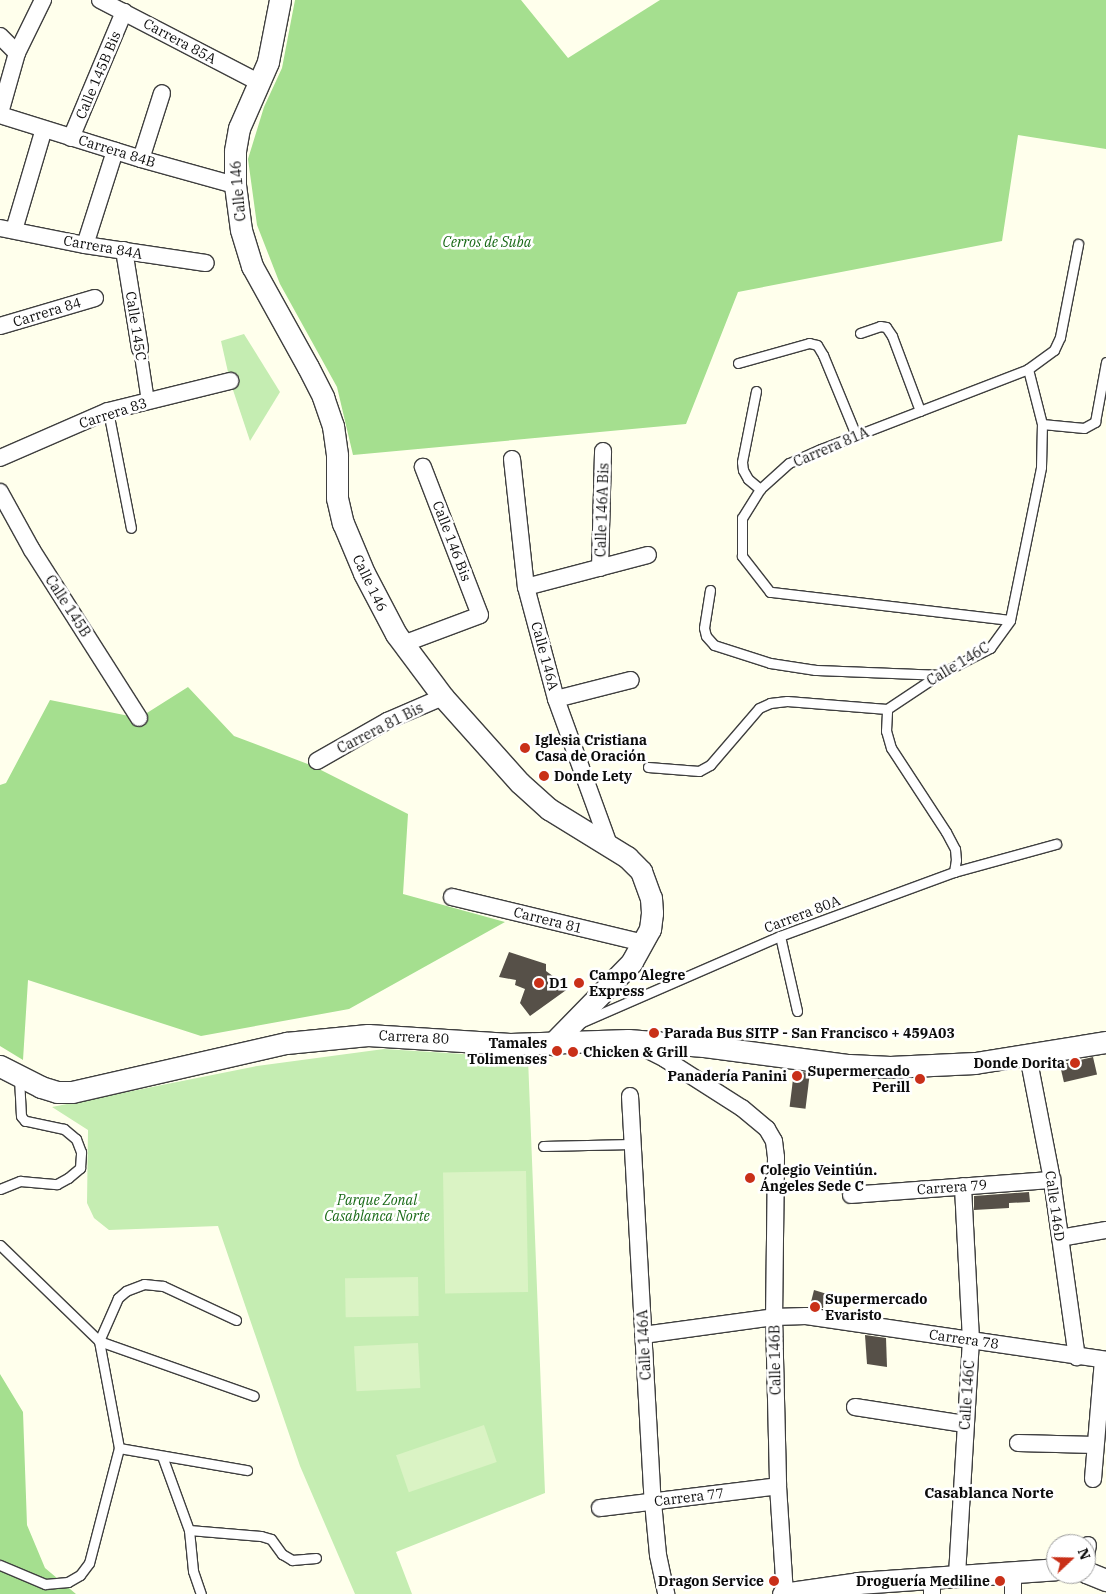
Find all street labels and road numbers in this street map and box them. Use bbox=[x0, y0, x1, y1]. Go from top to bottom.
street label: Carrera 85A bbox=[141, 15, 219, 67]
street label: Calle 145B Bis bbox=[72, 28, 124, 122]
street label: Carrera 84B bbox=[76, 131, 158, 171]
street label: Calle 146 bbox=[227, 160, 249, 222]
street label: Carrera 84A bbox=[62, 232, 144, 262]
street label: Calle 145C bbox=[122, 290, 150, 362]
street label: Carrera 84 bbox=[11, 294, 83, 330]
street label: Carrera 83 bbox=[77, 394, 149, 432]
street label: Carrera 81A bbox=[791, 424, 871, 470]
street label: Calle 146A Bis bbox=[592, 463, 612, 557]
street label: Calle 146 Bis bbox=[429, 498, 475, 584]
street label: Calle 146 bbox=[349, 552, 391, 614]
street label: Calle 145B bbox=[42, 572, 94, 640]
street label: Calle 146A bbox=[528, 620, 562, 692]
street label: Calle 146C bbox=[924, 639, 992, 689]
street label: Carrera 81 Bis bbox=[334, 699, 426, 757]
street label: Carrera 80A bbox=[762, 892, 842, 936]
street label: Carrera 81 bbox=[512, 903, 584, 937]
street label: Carrera 80 bbox=[378, 1027, 450, 1047]
street label: Calle 146D bbox=[1042, 1170, 1068, 1242]
street label: Carrera 79 bbox=[916, 1176, 988, 1198]
street label: Calle 146A bbox=[634, 1309, 654, 1381]
street label: Calle 146B bbox=[766, 1325, 784, 1395]
street label: Carrera 78 bbox=[928, 1326, 1000, 1352]
street label: Calle 146C bbox=[956, 1359, 978, 1431]
street label: Carrera 77 bbox=[653, 1484, 725, 1510]

